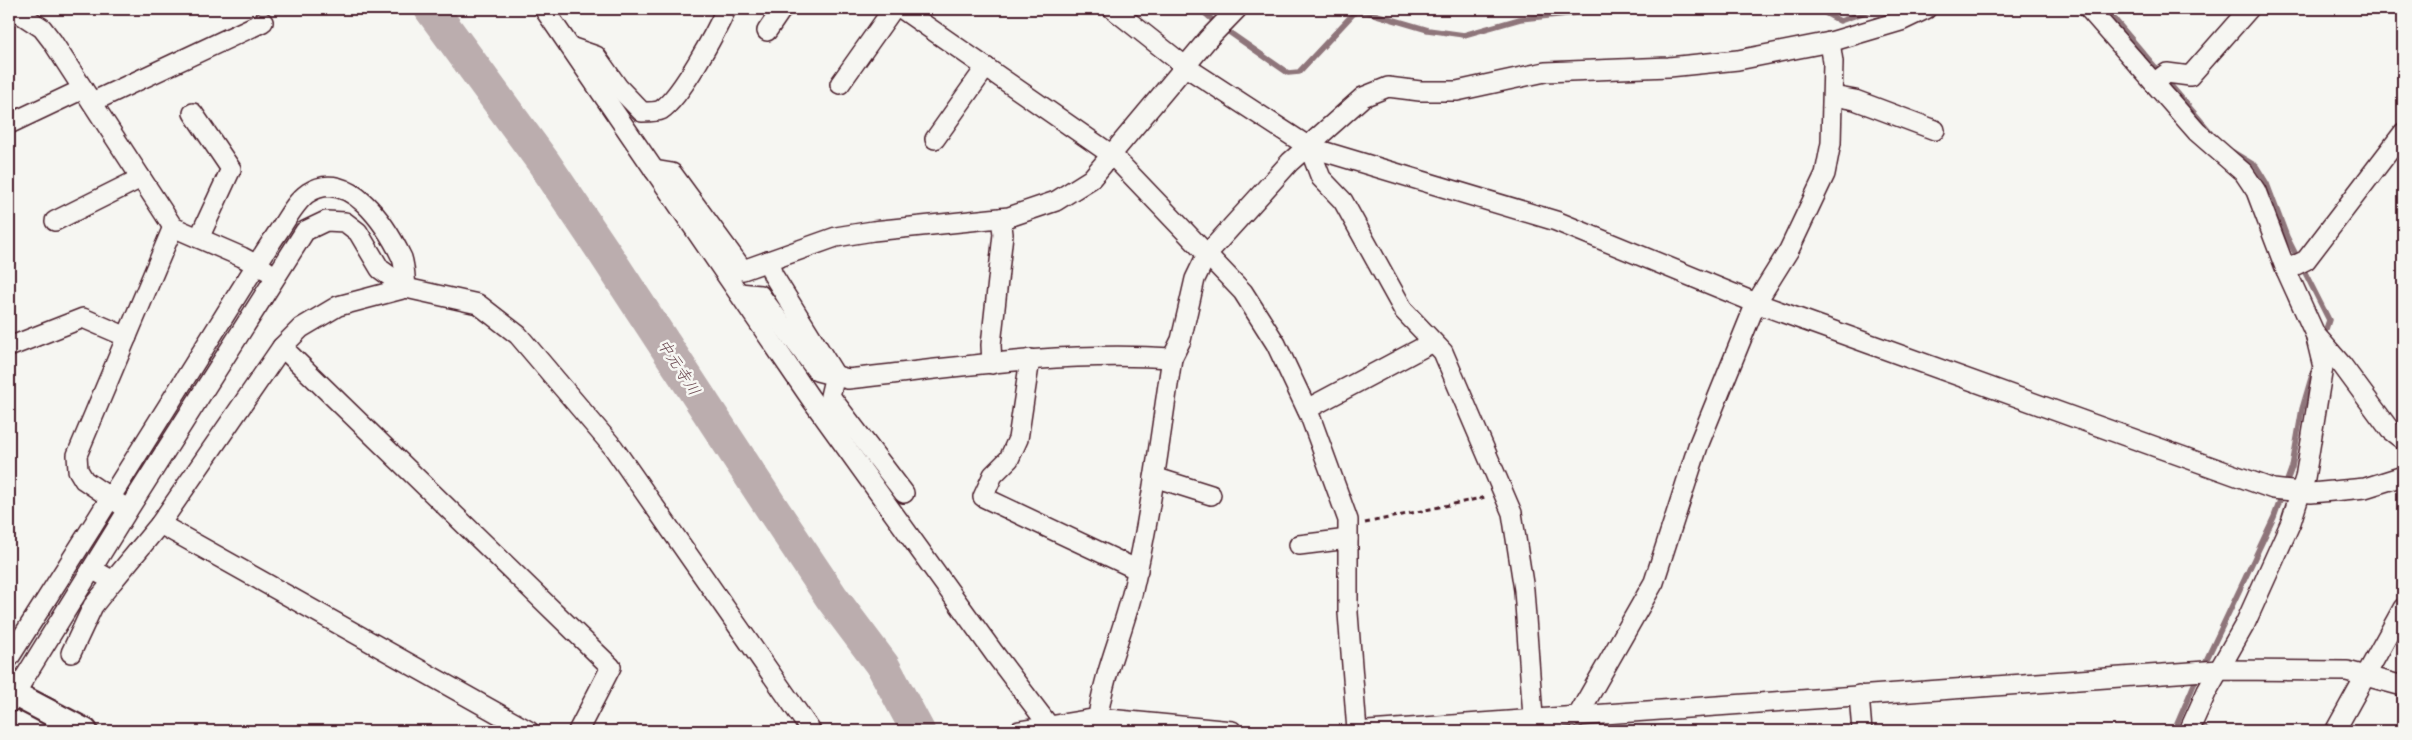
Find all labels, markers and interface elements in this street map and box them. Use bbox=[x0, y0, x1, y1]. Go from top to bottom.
water label: 中元寺川 bbox=[653, 334, 705, 400]

